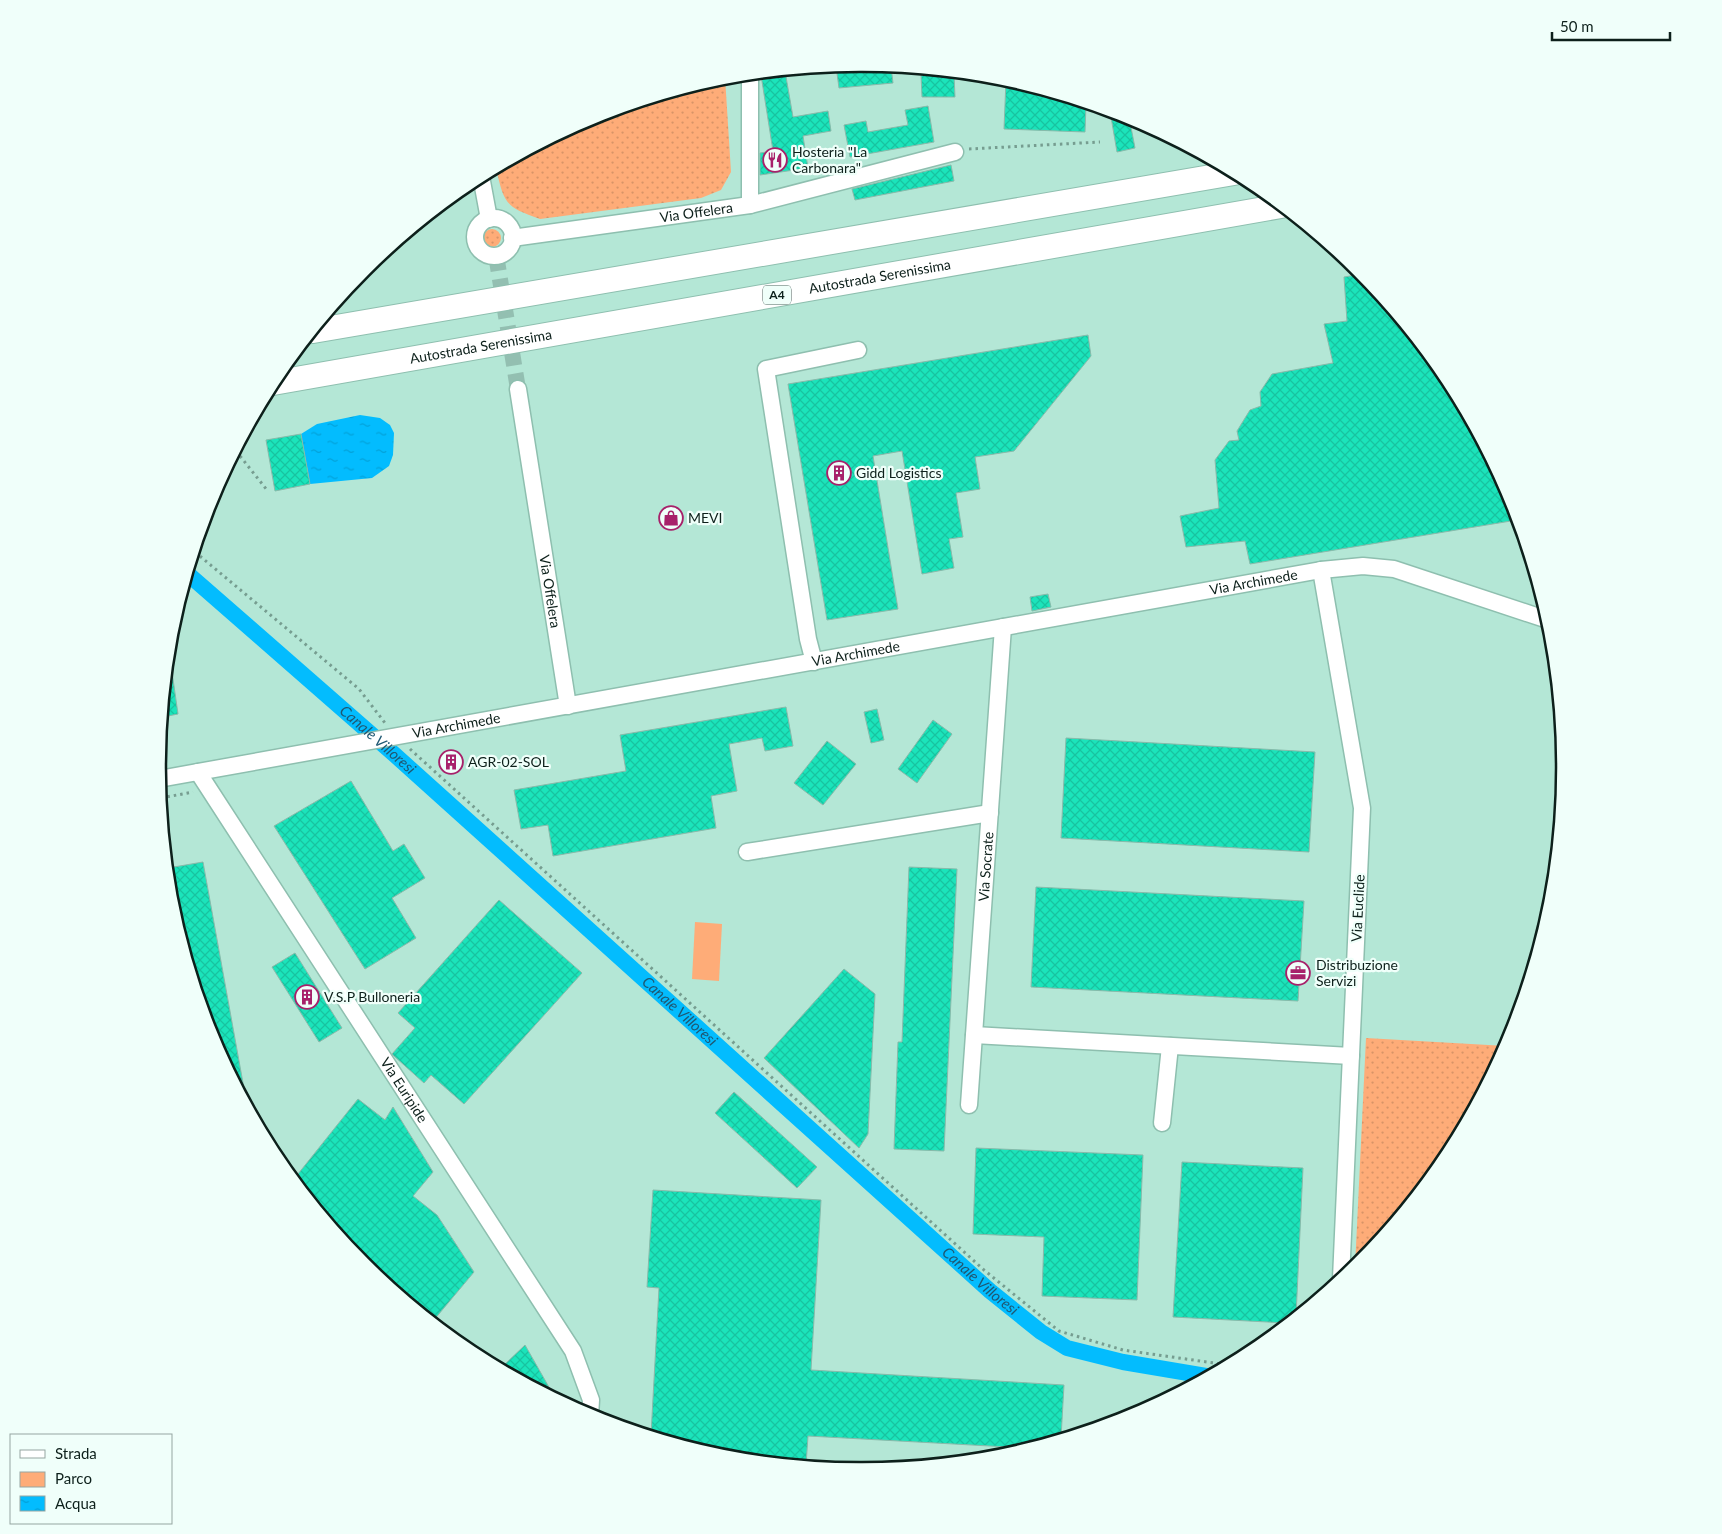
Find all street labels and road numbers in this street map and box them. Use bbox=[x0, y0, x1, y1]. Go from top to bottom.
street label: Via Offelera bbox=[658, 198, 734, 225]
street label: Autostrada Serenissima bbox=[807, 255, 952, 297]
road number: A4 bbox=[763, 286, 791, 304]
street label: Autostrada Serenissima bbox=[408, 325, 553, 367]
street label: Via Offelera bbox=[536, 554, 565, 629]
street label: Via Archimede bbox=[1208, 565, 1299, 598]
street label: Via Archimede bbox=[810, 637, 901, 669]
street label: Via Archimede bbox=[411, 709, 502, 741]
street label: Via Socrate bbox=[975, 831, 996, 902]
street label: Via Euclide bbox=[1347, 874, 1368, 942]
street label: Via Euripide bbox=[377, 1054, 432, 1126]

